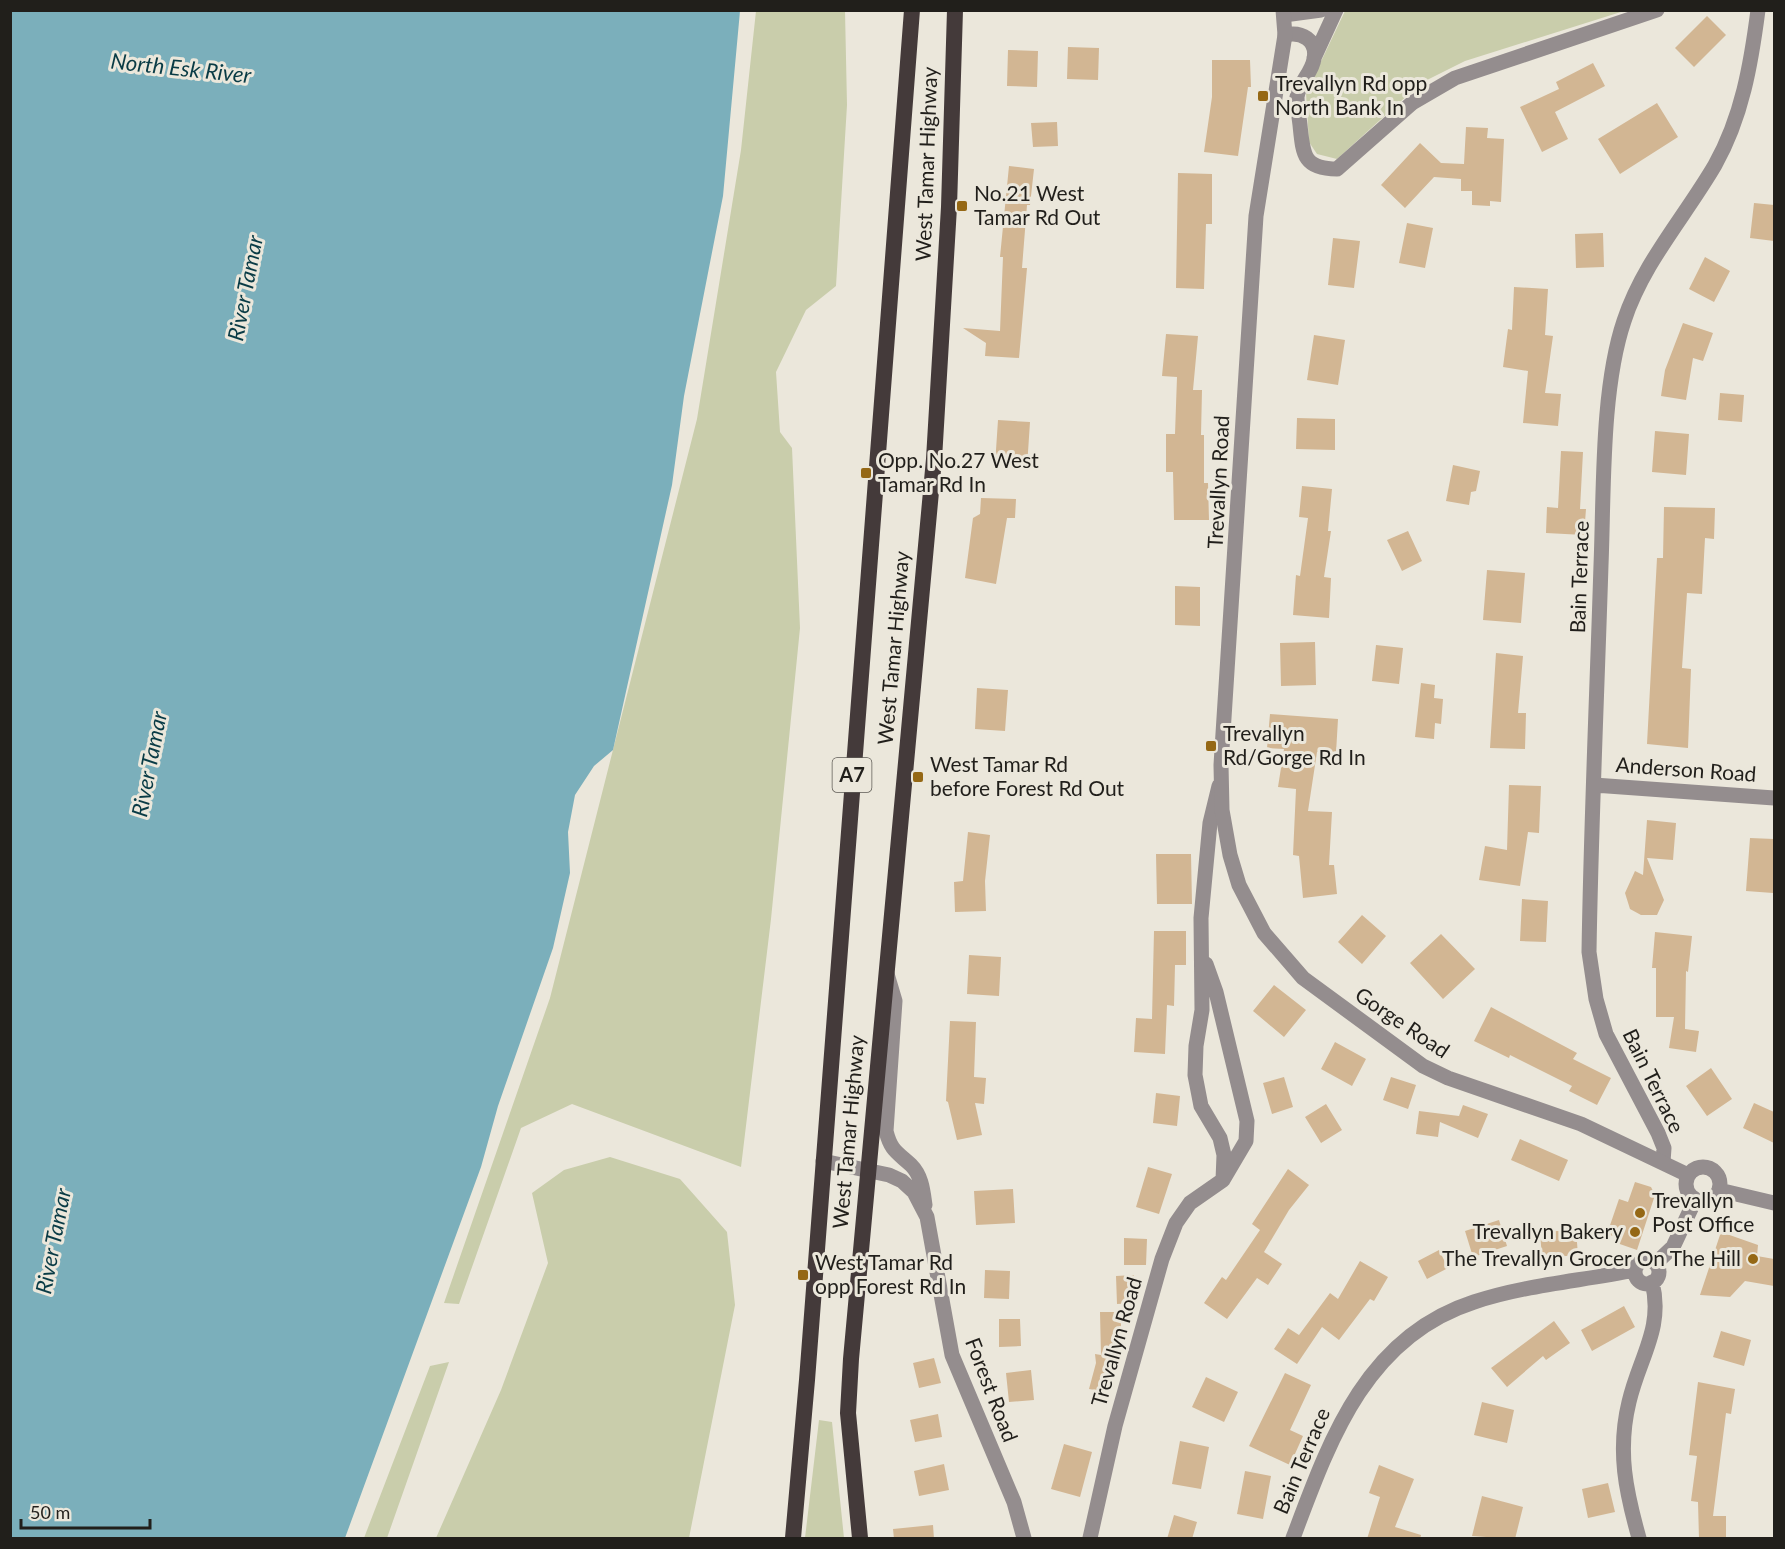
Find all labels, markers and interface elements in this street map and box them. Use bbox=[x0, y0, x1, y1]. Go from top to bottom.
water label: North Esk River bbox=[110, 47, 253, 88]
street label: West Tamar Highway bbox=[910, 66, 941, 262]
place label: Trevallyn Rd opp North Bank In bbox=[1275, 70, 1427, 119]
marker: Trevallyn Rd opp North Bank In bbox=[1256, 89, 1270, 103]
place label: No.21 West Tamar Rd Out bbox=[974, 180, 1101, 229]
marker: No.21 West Tamar Rd Out bbox=[955, 199, 969, 213]
water label: River Tamar bbox=[221, 232, 268, 343]
street label: Trevallyn Road bbox=[1202, 415, 1233, 549]
place label: Opp. No.27 West Tamar Rd In bbox=[878, 447, 1039, 496]
marker: Opp. No.27 West Tamar Rd In bbox=[859, 466, 873, 480]
street label: Bain Terrace bbox=[1564, 520, 1593, 634]
street label: West Tamar Highway bbox=[872, 550, 913, 746]
water label: River Tamar bbox=[125, 708, 172, 819]
place label: Trevallyn Rd/Gorge Rd In bbox=[1223, 720, 1366, 769]
marker: Trevallyn Rd/Gorge Rd In bbox=[1204, 739, 1218, 753]
place label: West Tamar Rd before Forest Rd Out bbox=[930, 751, 1125, 800]
street label: Anderson Road bbox=[1615, 751, 1757, 786]
road number: A7 bbox=[832, 758, 872, 792]
marker: West Tamar Rd before Forest Rd Out bbox=[911, 770, 925, 784]
street label: Gorge Road bbox=[1351, 981, 1455, 1062]
street label: Bain Terrace bbox=[1618, 1024, 1690, 1136]
street label: West Tamar Highway bbox=[827, 1034, 868, 1230]
water label: River Tamar bbox=[29, 1185, 76, 1296]
place label: Trevallyn Post Office bbox=[1652, 1187, 1754, 1236]
marker: Trevallyn Post Office bbox=[1633, 1206, 1647, 1220]
place label: Trevallyn Bakery bbox=[1472, 1218, 1623, 1243]
marker: Trevallyn Bakery bbox=[1628, 1225, 1642, 1239]
place label: The Trevallyn Grocer On The Hill bbox=[1442, 1245, 1741, 1270]
place label: West Tamar Rd opp Forest Rd In bbox=[815, 1249, 966, 1298]
marker: The Trevallyn Grocer On The Hill bbox=[1746, 1252, 1760, 1266]
marker: West Tamar Rd opp Forest Rd In bbox=[796, 1268, 810, 1282]
street label: Trevallyn Road bbox=[1085, 1274, 1146, 1409]
street label: Forest Road bbox=[961, 1334, 1024, 1445]
street label: Bain Terrace bbox=[1267, 1404, 1334, 1517]
scale bar bbox=[21, 1492, 150, 1530]
text: 50 m bbox=[30, 1501, 70, 1523]

